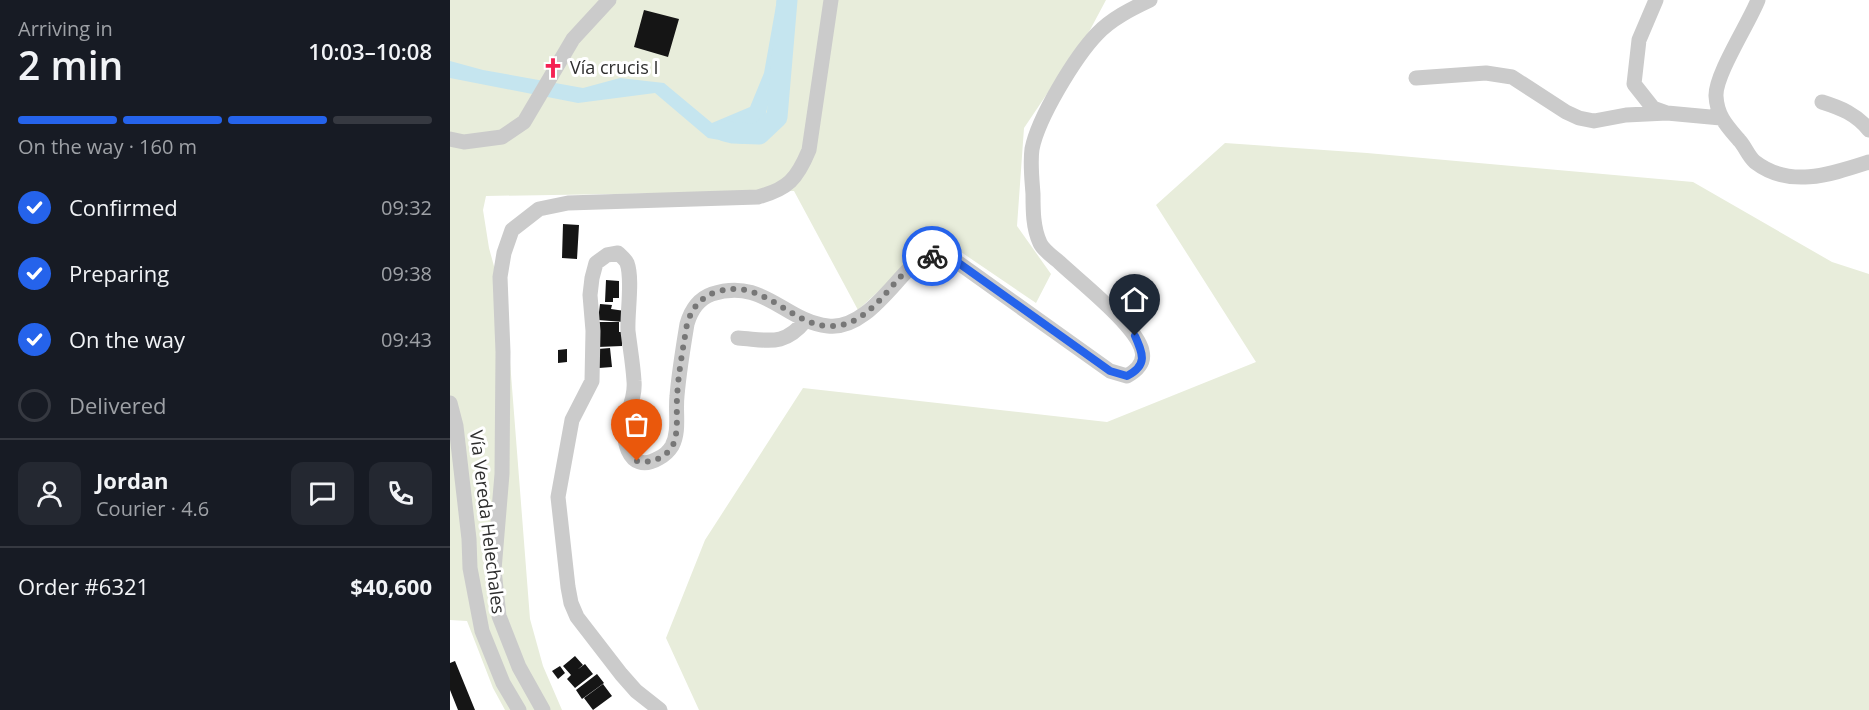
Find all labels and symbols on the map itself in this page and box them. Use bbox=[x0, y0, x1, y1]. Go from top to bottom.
place label: Vía crucis I bbox=[570, 55, 658, 79]
church icon: Vía crucis I bbox=[541, 56, 565, 80]
courier bbox=[902, 226, 962, 286]
pin bbox=[1109, 274, 1160, 336]
pin bbox=[611, 399, 662, 461]
street label: Vía Vereda Helechales bbox=[465, 429, 511, 615]

